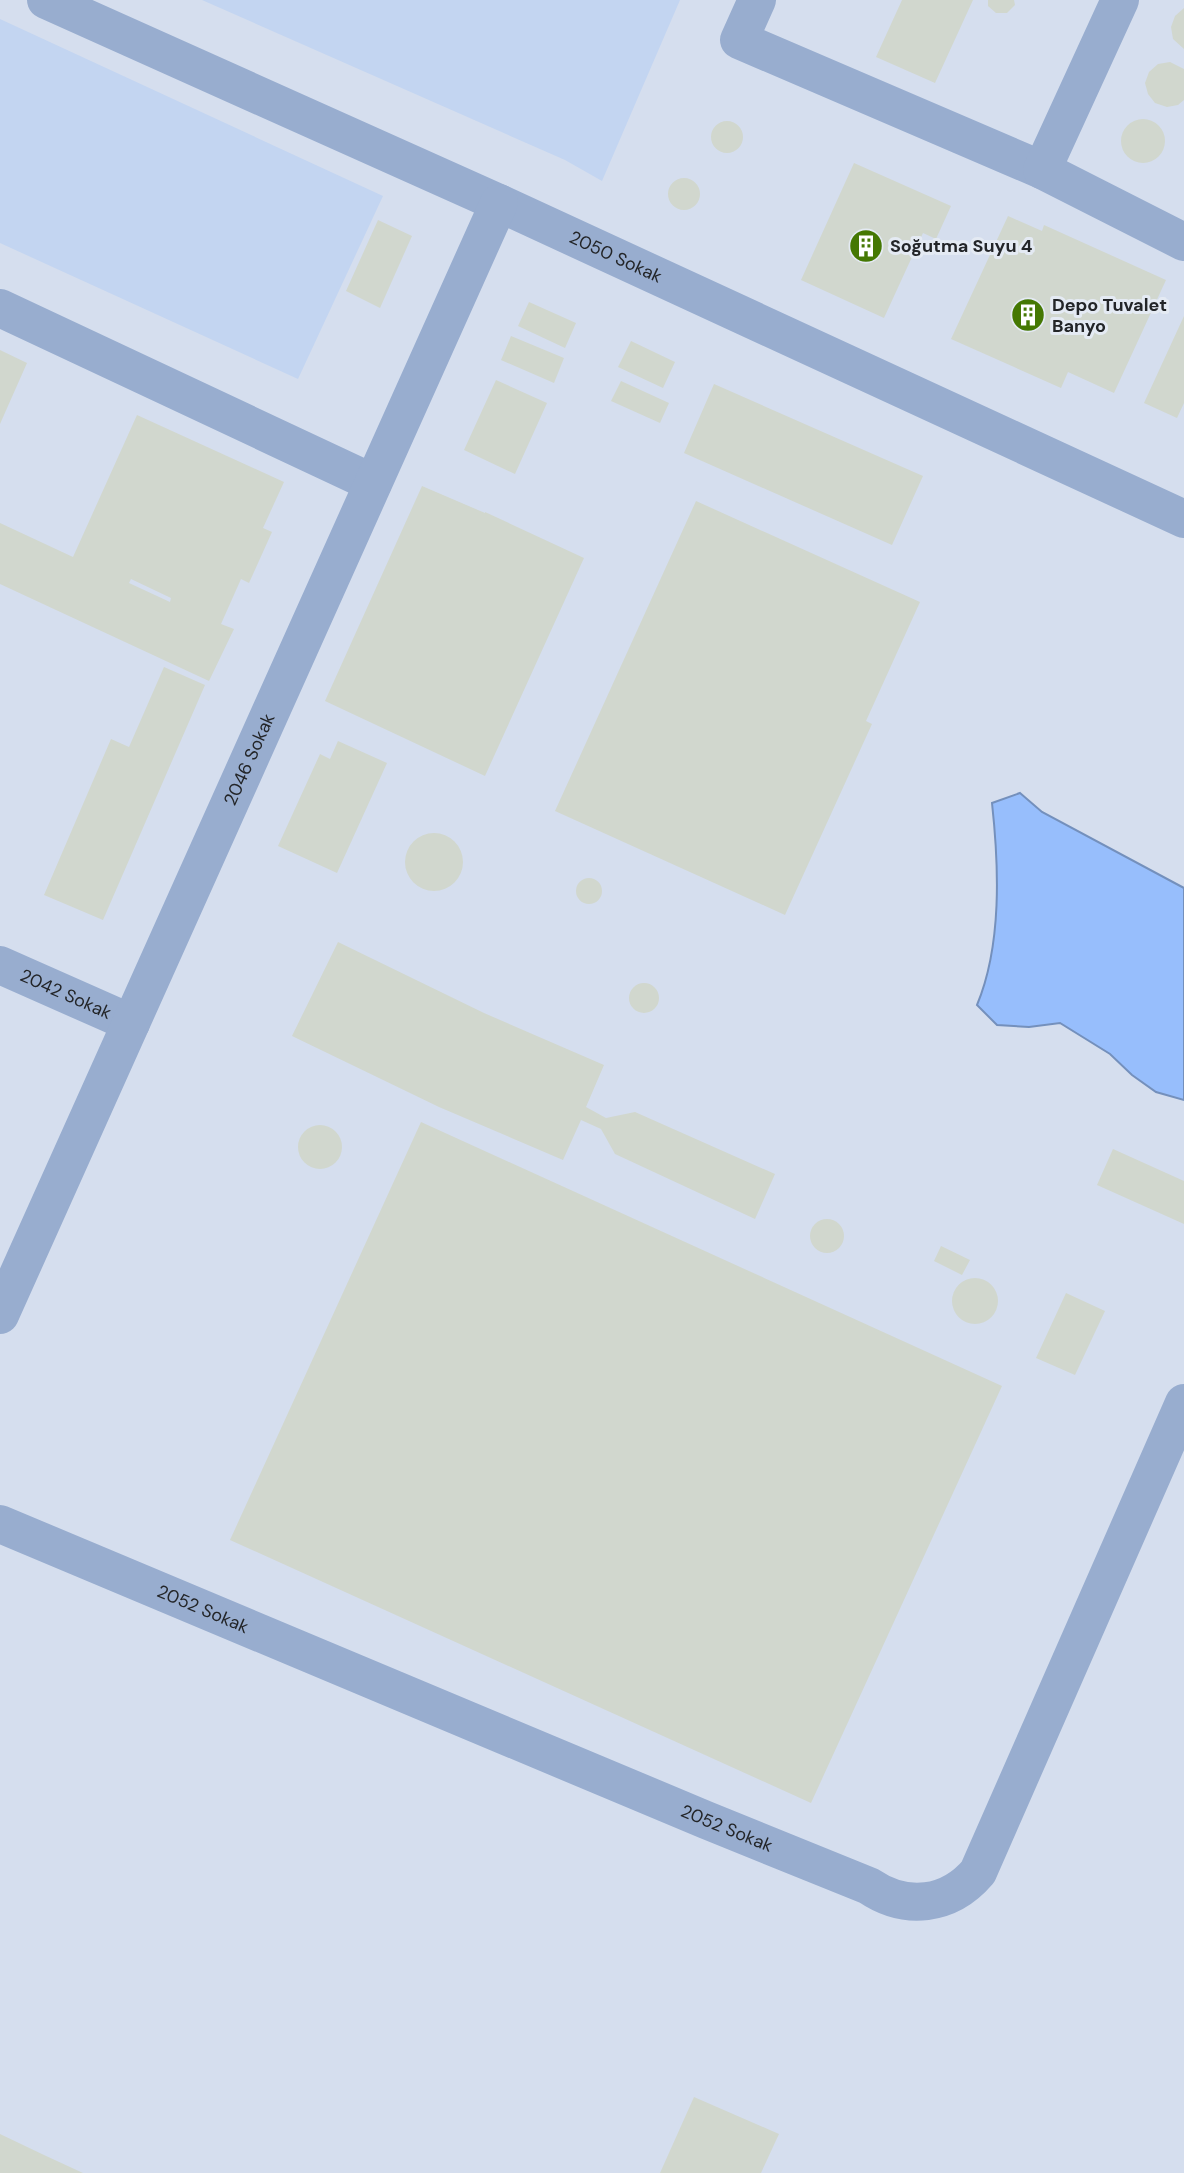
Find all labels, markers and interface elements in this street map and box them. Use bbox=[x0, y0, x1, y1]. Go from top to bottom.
street label: 2050 Sokak bbox=[566, 225, 666, 289]
building icon: Soğutma Suyu 4 bbox=[847, 227, 885, 265]
place label: Soğutma Suyu 4 bbox=[890, 234, 1033, 258]
place label: Depo Tuvalet Banyo bbox=[1052, 293, 1167, 338]
building icon: Depo Tuvalet Banyo bbox=[1009, 296, 1047, 334]
street label: 2046 Sokak bbox=[218, 709, 280, 809]
street label: 2042 Sokak bbox=[16, 963, 115, 1025]
street label: 2052 Sokak bbox=[153, 1579, 252, 1639]
street label: 2052 Sokak bbox=[677, 1799, 776, 1858]

